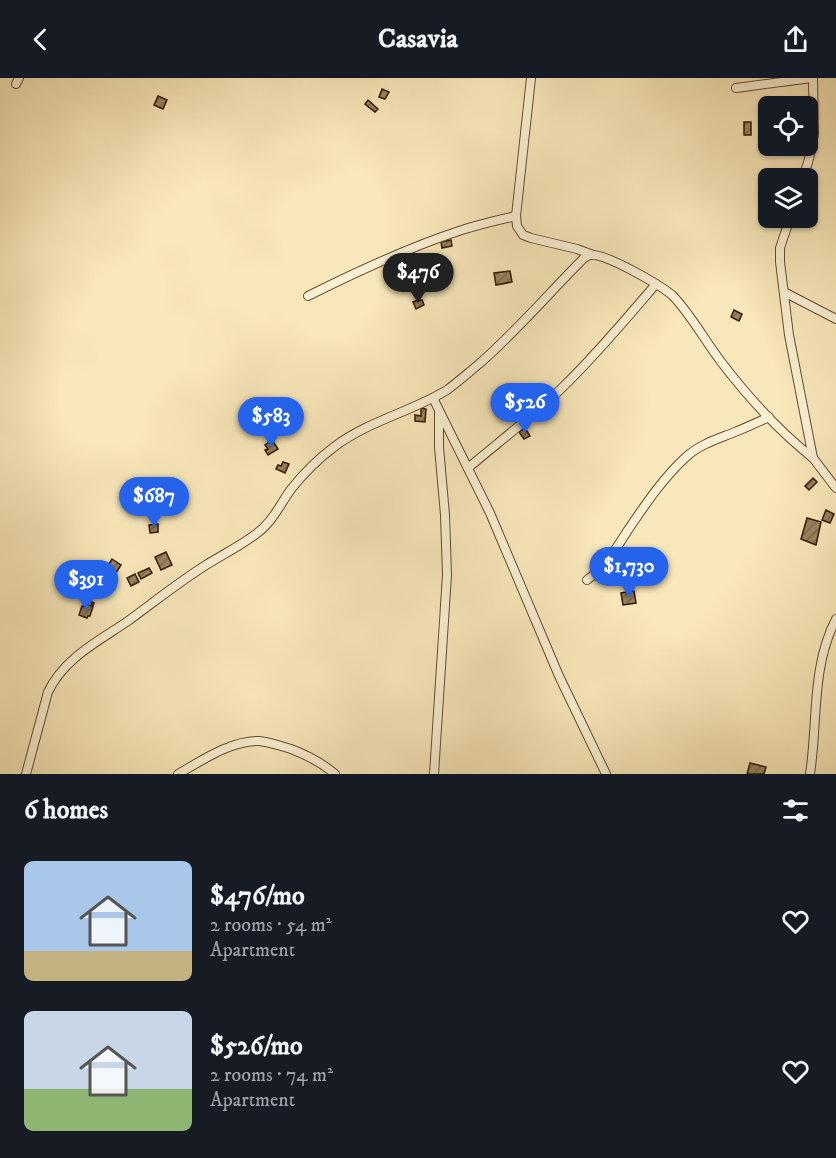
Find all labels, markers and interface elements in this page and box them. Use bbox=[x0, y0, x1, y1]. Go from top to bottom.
text: Casavia bbox=[378, 22, 458, 56]
icon: back bbox=[24, 23, 57, 56]
icon: share bbox=[779, 23, 812, 56]
map controls bbox=[758, 96, 818, 228]
button: locate bbox=[758, 96, 818, 156]
button: layers bbox=[758, 168, 818, 228]
pin: $476 bbox=[382, 253, 454, 304]
text: $476 bbox=[397, 260, 439, 285]
pin: $526 bbox=[489, 383, 561, 434]
text: $526 bbox=[504, 390, 546, 415]
pin: $583 bbox=[235, 397, 307, 448]
text: $583 bbox=[252, 404, 290, 429]
pin: $687 bbox=[118, 477, 190, 528]
text: $687 bbox=[133, 484, 175, 509]
pin: $1,730 bbox=[580, 547, 678, 598]
text: $1,730 bbox=[603, 554, 655, 579]
pin: $391 bbox=[50, 560, 122, 611]
text: $391 bbox=[68, 567, 104, 592]
text: 6 homes bbox=[24, 794, 108, 827]
icon: filters bbox=[779, 794, 812, 827]
text: $476/mo bbox=[210, 880, 305, 913]
icon: home bbox=[72, 885, 144, 957]
icon: heart bbox=[779, 905, 812, 938]
text: 2 rooms · 54 m² bbox=[210, 913, 332, 938]
text: Apartment bbox=[210, 938, 295, 963]
text: $526/mo bbox=[210, 1030, 303, 1063]
icon: home bbox=[72, 1035, 144, 1107]
icon: heart bbox=[779, 1055, 812, 1088]
text: 2 rooms · 74 m² bbox=[210, 1063, 333, 1088]
text: Apartment bbox=[210, 1088, 295, 1113]

